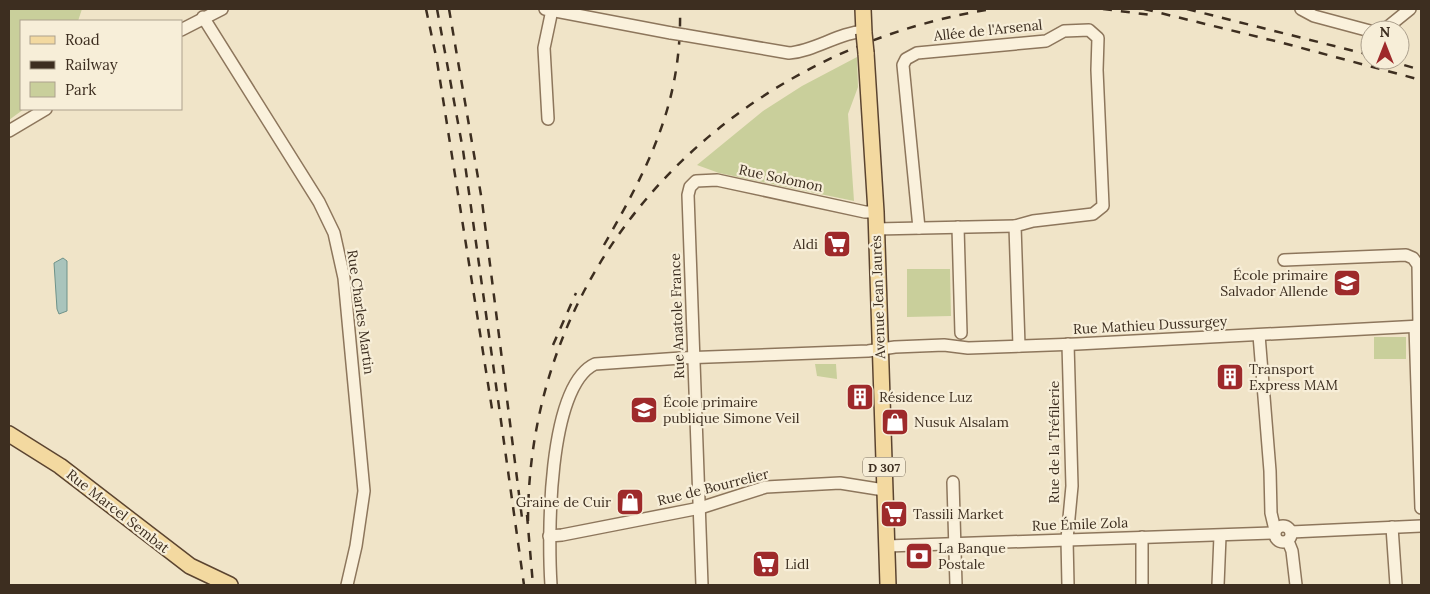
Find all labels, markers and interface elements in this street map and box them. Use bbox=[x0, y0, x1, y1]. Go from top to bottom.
street label: Allée de l'Arsenal bbox=[932, 15, 1043, 45]
legend bbox=[20, 20, 182, 110]
north arrow bbox=[1360, 20, 1410, 70]
text: N bbox=[1380, 23, 1391, 41]
text: Road bbox=[65, 30, 100, 49]
text: Railway bbox=[65, 55, 118, 74]
text: Park bbox=[65, 80, 96, 99]
street label: Rue Solomon bbox=[737, 160, 825, 196]
supermarket icon: Aldi bbox=[822, 229, 852, 259]
place label: Aldi bbox=[792, 235, 818, 253]
street label: Avenue Jean Jaurès bbox=[867, 235, 889, 360]
street label: Rue Charles Martin bbox=[343, 249, 379, 376]
street label: Rue Anatole France bbox=[666, 252, 688, 379]
place label: École primaire Salvador Allende bbox=[1220, 266, 1328, 300]
school or university icon: École primaire Salvador Allende bbox=[1332, 268, 1362, 298]
street label: Rue Mathieu Dussurgey bbox=[1072, 312, 1228, 338]
place label: Transport Express MAM bbox=[1249, 360, 1338, 394]
building icon: Transport Express MAM bbox=[1215, 362, 1245, 392]
street label: Rue de la Tréfilerie bbox=[1045, 380, 1063, 503]
building icon: Résidence Luz bbox=[845, 382, 875, 412]
place label: Résidence Luz bbox=[879, 388, 972, 406]
place label: École primaire publique Simone Veil bbox=[663, 393, 800, 427]
school or university icon: École primaire publique Simone Veil bbox=[629, 395, 659, 425]
shop icon: Nusuk Alsalam bbox=[880, 407, 910, 437]
place label: Nusuk Alsalam bbox=[914, 413, 1009, 431]
road number: D 307 bbox=[863, 458, 905, 477]
street label: Rue de Bourrelier bbox=[655, 464, 771, 510]
street label: Rue Marcel Sembat bbox=[63, 465, 174, 557]
shop icon: Graine de Cuir bbox=[615, 487, 645, 517]
place label: Graine de Cuir bbox=[516, 493, 611, 511]
supermarket icon: Tassili Market bbox=[879, 499, 909, 529]
place label: Tassili Market bbox=[913, 505, 1004, 523]
street label: Rue Émile Zola bbox=[1032, 513, 1128, 535]
place label: La Banque Postale bbox=[938, 539, 1006, 573]
bank icon: La Banque Postale bbox=[904, 541, 934, 571]
supermarket icon: Lidl bbox=[751, 549, 781, 579]
place label: Lidl bbox=[785, 555, 809, 573]

